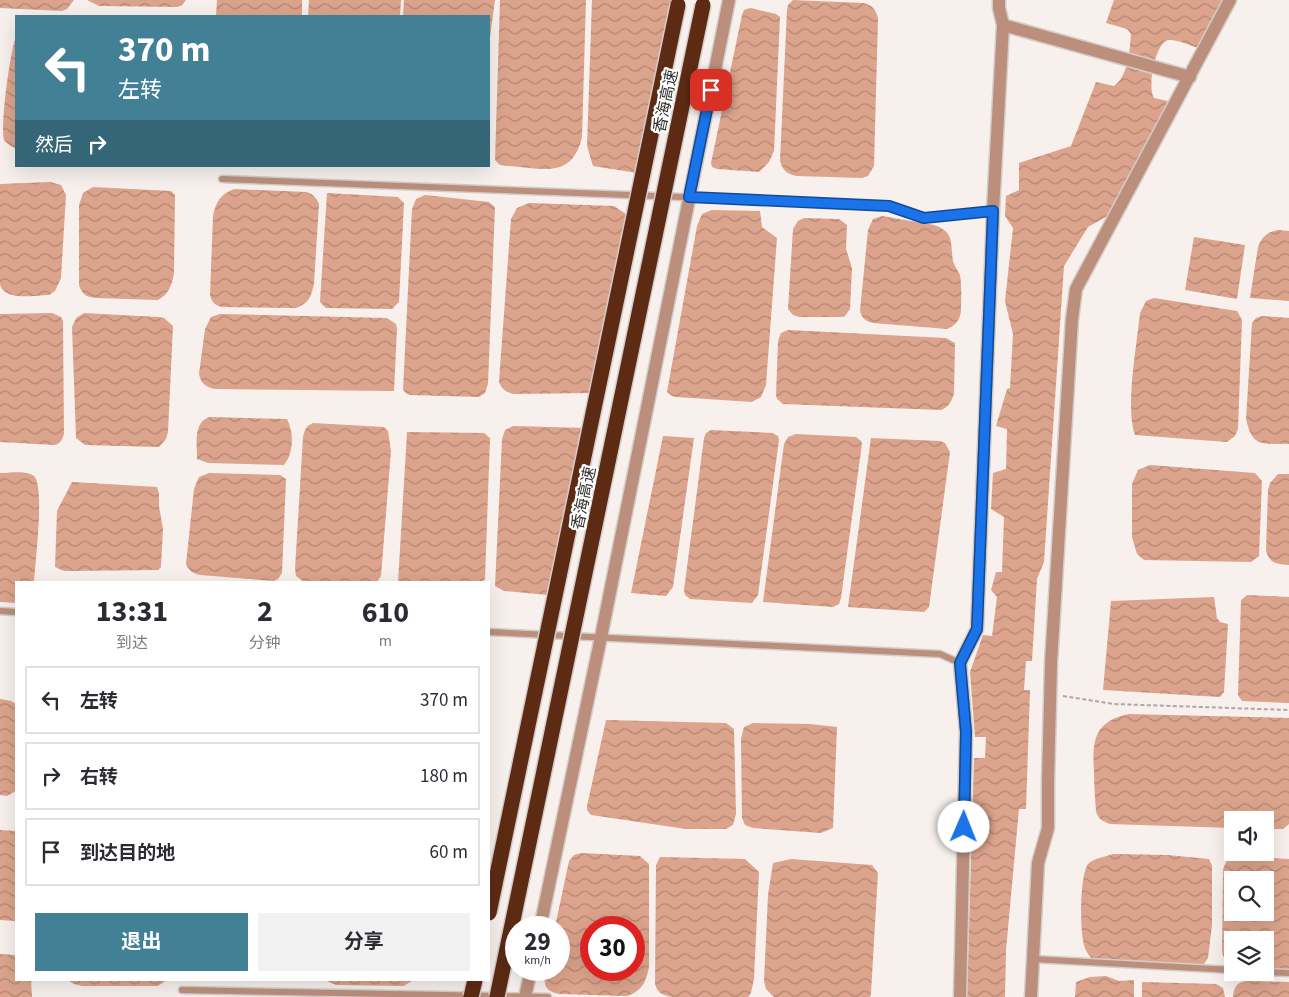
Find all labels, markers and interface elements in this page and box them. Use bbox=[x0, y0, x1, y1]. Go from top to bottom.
text: 370 m bbox=[118, 25, 210, 75]
icon: left bbox=[35, 35, 100, 100]
street label: 香海高速 bbox=[649, 68, 683, 135]
pin bbox=[690, 69, 732, 111]
text: 左转 bbox=[118, 74, 162, 106]
icon: arrive bbox=[697, 76, 725, 104]
icon: right bbox=[83, 130, 111, 158]
text: 然后 bbox=[35, 132, 73, 159]
street label: 香海高速 bbox=[567, 465, 601, 532]
text: 13:31 bbox=[96, 590, 168, 633]
text: 2 bbox=[257, 590, 273, 633]
text: 610 bbox=[362, 591, 409, 634]
text: m bbox=[379, 630, 392, 652]
text: 到达 bbox=[116, 632, 148, 654]
text: 分钟 bbox=[249, 632, 281, 654]
icon: left bbox=[37, 686, 65, 714]
text: 370 m bbox=[420, 687, 468, 714]
text: 左转 bbox=[80, 688, 118, 715]
icon: right bbox=[37, 762, 65, 790]
text: 180 m bbox=[420, 763, 468, 790]
text: 右转 bbox=[80, 764, 118, 791]
position arrow bbox=[937, 800, 989, 852]
map controls bbox=[1224, 811, 1274, 981]
button: sound bbox=[1224, 811, 1274, 861]
icon: arrive bbox=[37, 838, 65, 866]
text: 60 m bbox=[430, 839, 468, 866]
text: 到达目的地 bbox=[80, 840, 175, 867]
button: search bbox=[1224, 871, 1274, 921]
button: 退出 bbox=[35, 913, 248, 971]
button: 分享 bbox=[258, 913, 470, 971]
speed limit sign: 30 bbox=[580, 916, 645, 981]
text: 29 bbox=[524, 924, 551, 960]
button: layers bbox=[1224, 931, 1274, 981]
text: km/h bbox=[524, 952, 551, 969]

